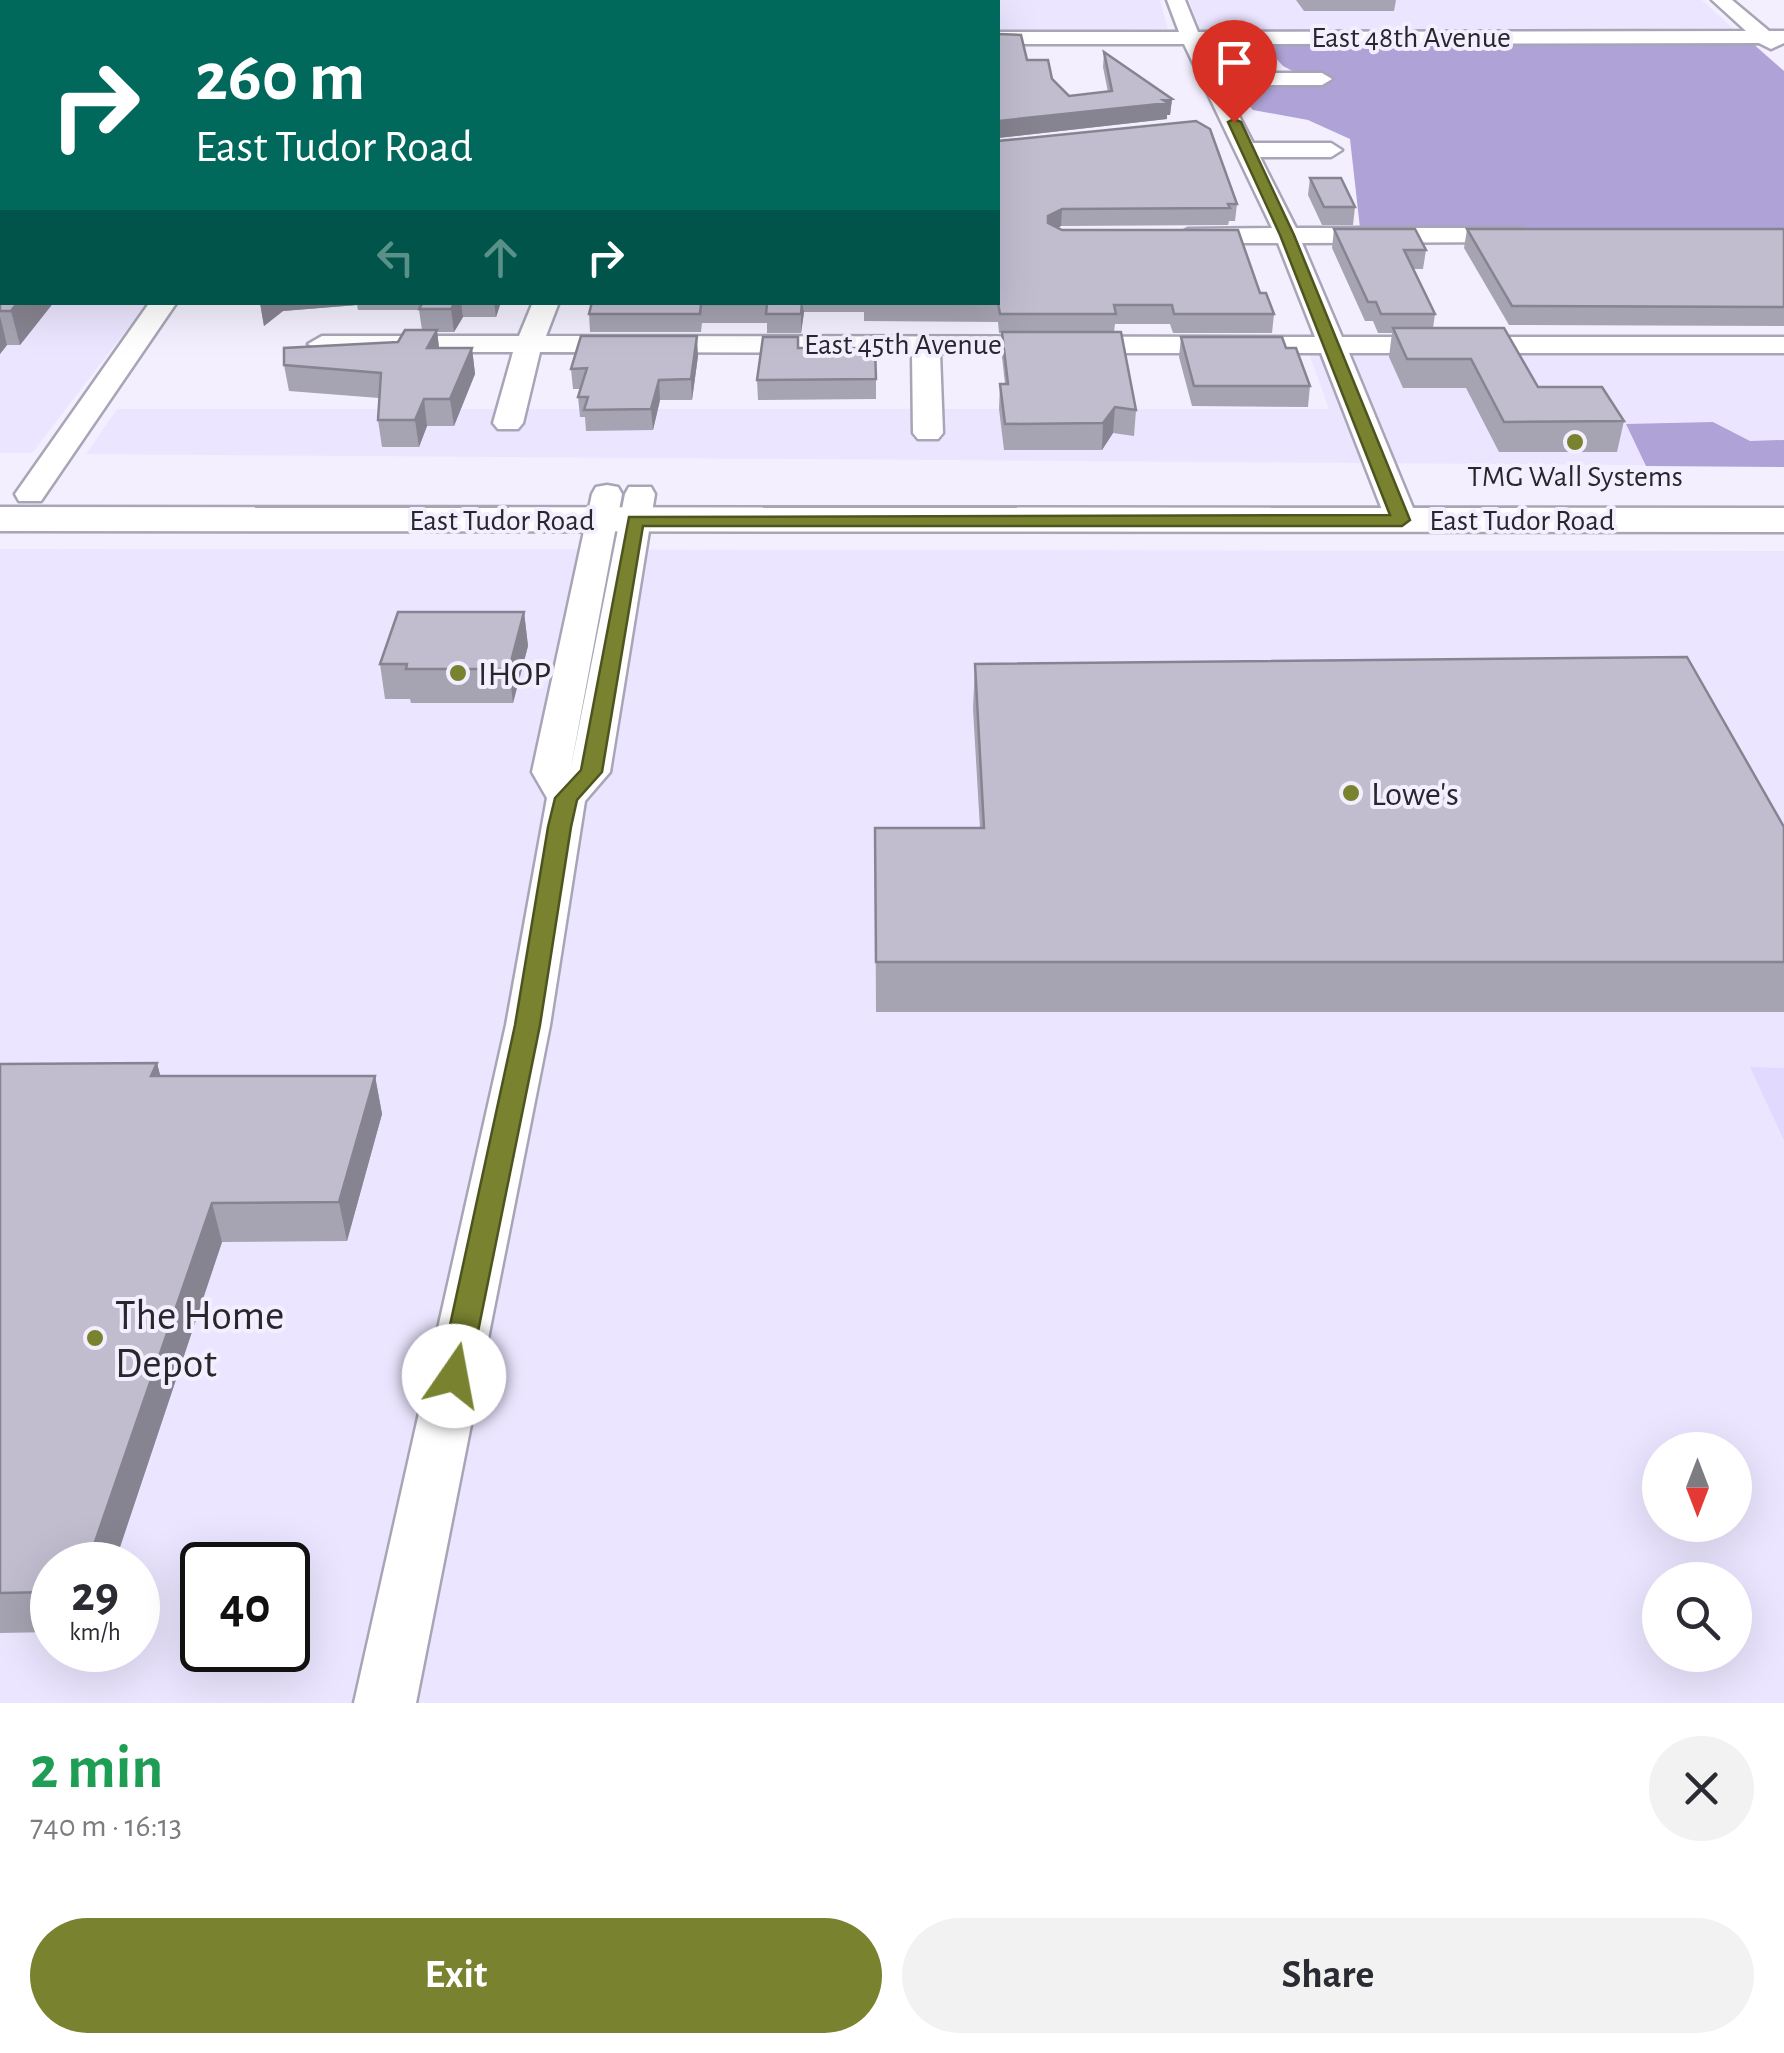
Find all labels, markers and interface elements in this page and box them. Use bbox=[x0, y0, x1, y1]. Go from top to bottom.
pin bbox=[1192, 20, 1277, 123]
street label: East 48th Avenue bbox=[1311, 23, 1511, 53]
icon: arrive bbox=[1207, 35, 1262, 90]
icon: right bbox=[30, 40, 160, 170]
text: 260 m bbox=[195, 43, 365, 113]
text: East Tudor Road bbox=[195, 125, 473, 170]
icon: left bbox=[368, 230, 423, 285]
icon: ahead bbox=[473, 230, 528, 285]
icon: right bbox=[578, 230, 633, 285]
street label: East 45th Avenue bbox=[804, 330, 1002, 360]
marker: TMG Wall Systems bbox=[1564, 431, 1586, 453]
place label: TMG Wall Systems bbox=[1467, 462, 1683, 492]
street label: East Tudor Road bbox=[409, 506, 595, 536]
street label: East Tudor Road bbox=[1429, 506, 1615, 536]
place label: IHOP bbox=[478, 657, 551, 692]
marker: IHOP bbox=[447, 662, 469, 684]
place label: Lowe's bbox=[1371, 777, 1459, 812]
marker: Lowe's bbox=[1340, 782, 1362, 804]
place label: The Home Depot bbox=[115, 1295, 284, 1385]
position arrow bbox=[402, 1324, 506, 1428]
marker: The Home Depot bbox=[84, 1327, 106, 1349]
north arrow bbox=[1642, 1432, 1752, 1542]
map controls bbox=[1642, 1432, 1752, 1672]
speed limit sign: 40 bbox=[180, 1542, 310, 1672]
button: search bbox=[1642, 1562, 1752, 1672]
text: 29 bbox=[71, 1570, 119, 1620]
text: km/h bbox=[69, 1620, 121, 1645]
button: close bbox=[1649, 1736, 1754, 1841]
text: 2 min bbox=[30, 1739, 163, 1799]
text: 740 m · 16:13 bbox=[30, 1810, 182, 1842]
button: Exit bbox=[30, 1918, 882, 2033]
button: Share bbox=[902, 1918, 1754, 2033]

